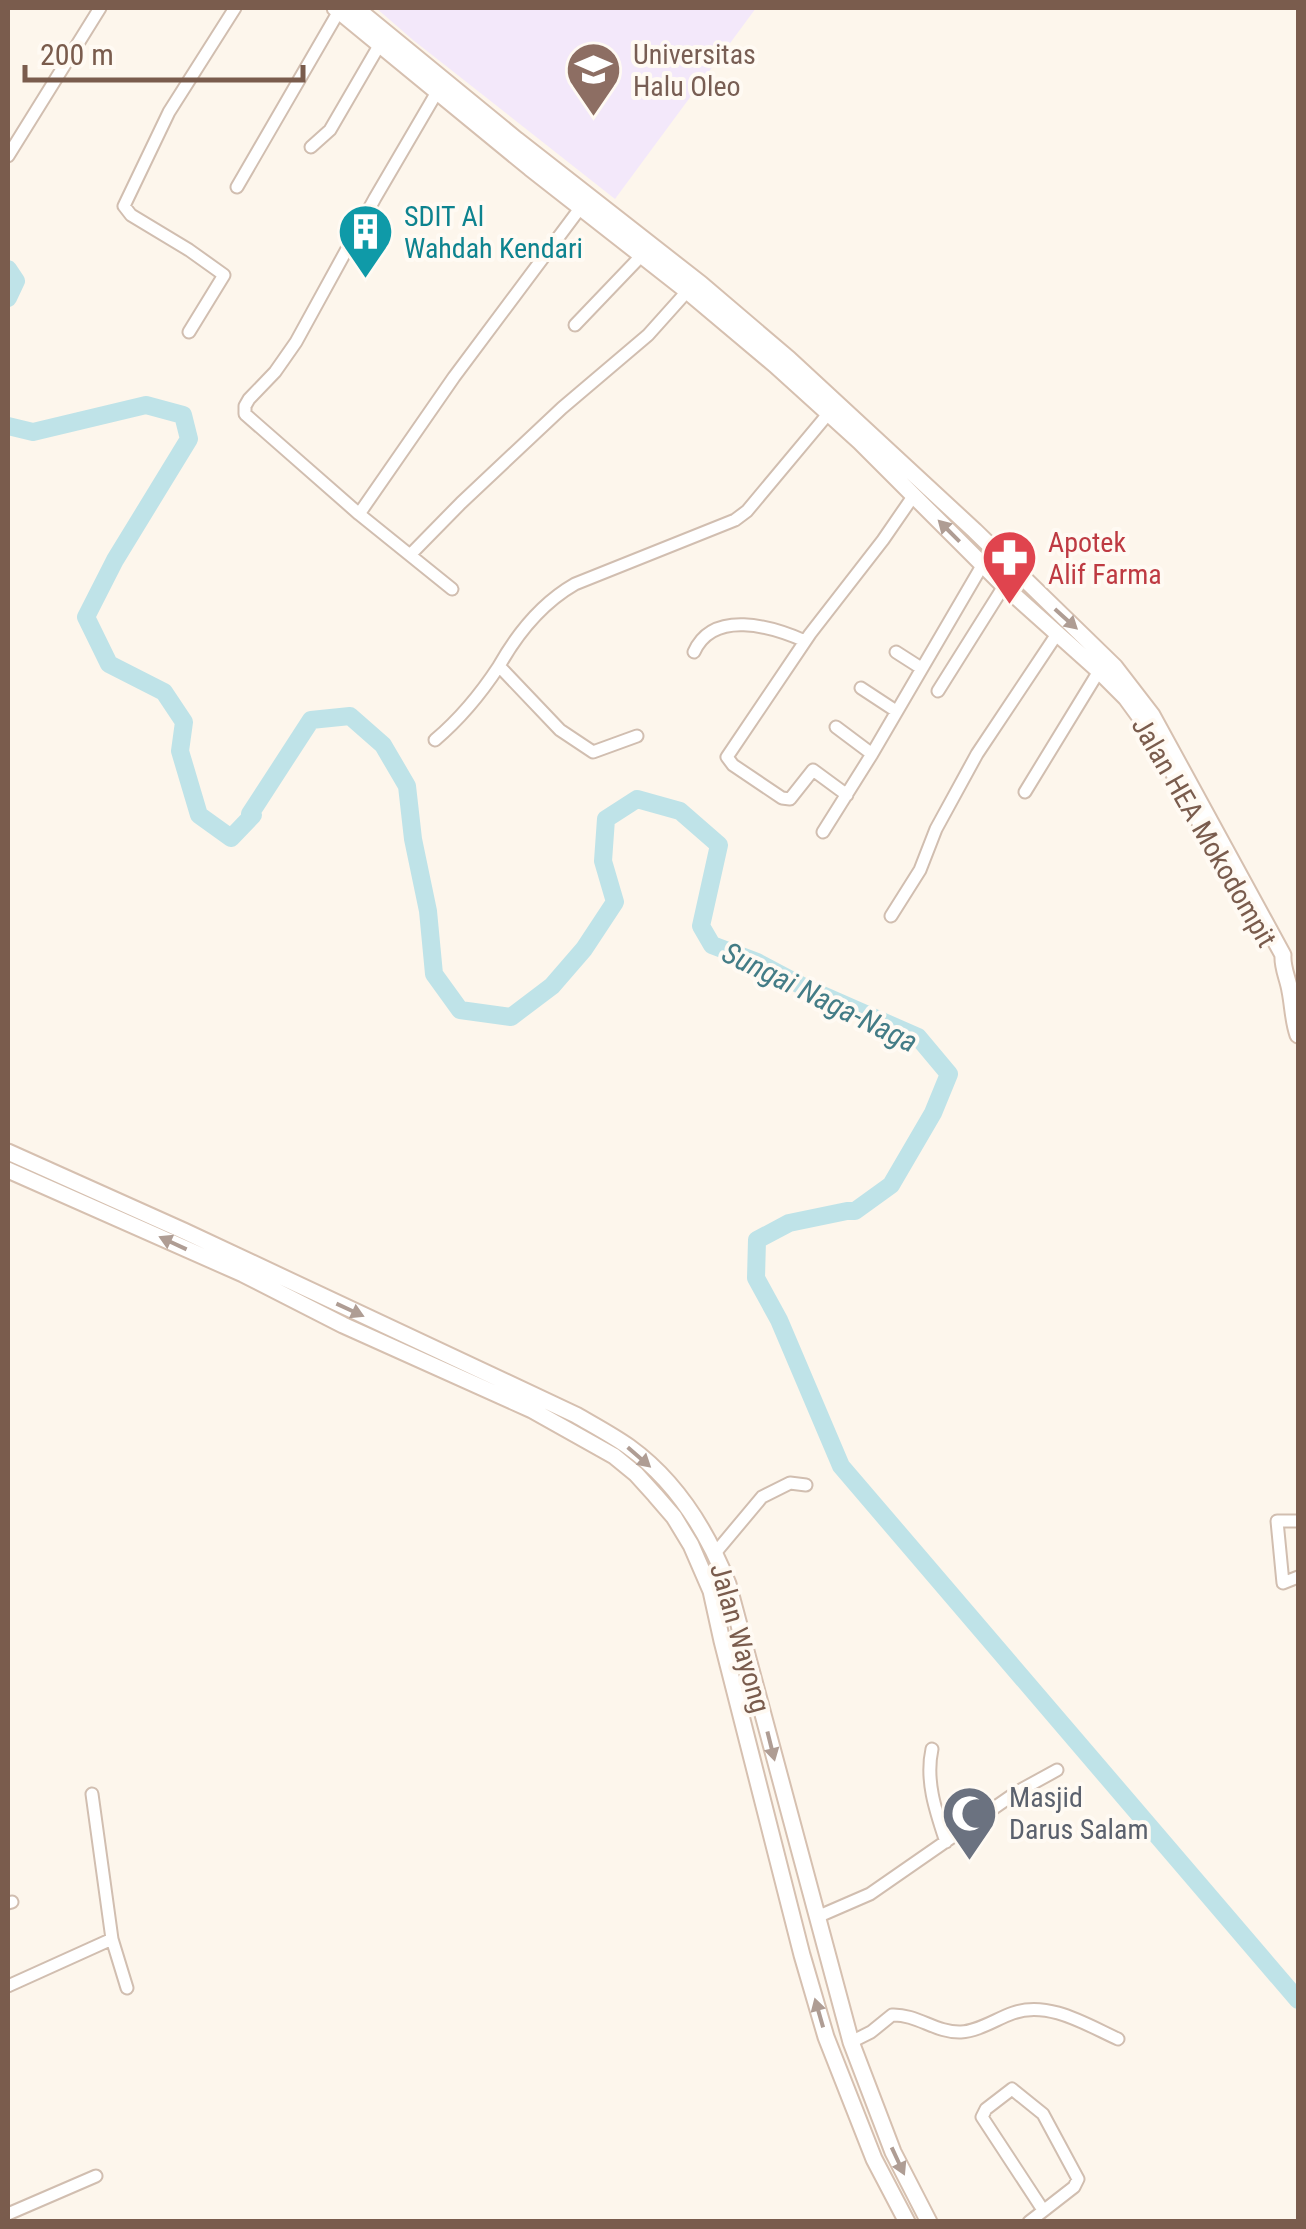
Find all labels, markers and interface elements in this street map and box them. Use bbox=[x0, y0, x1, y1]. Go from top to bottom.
scale bar bbox=[25, 20, 302, 82]
text: 200 m bbox=[40, 37, 114, 72]
place label: Universitas Halu Oleo bbox=[633, 38, 756, 103]
school or university icon: Universitas Halu Oleo bbox=[564, 40, 624, 119]
place label: SDIT Al Wahdah Kendari bbox=[404, 200, 583, 265]
building icon: SDIT Al Wahdah Kendari bbox=[335, 202, 395, 281]
one-way arrow bbox=[938, 520, 962, 544]
place label: Apotek Alif Farma bbox=[1048, 526, 1162, 591]
pharmacy icon: Apotek Alif Farma bbox=[979, 528, 1039, 607]
one-way arrow bbox=[1053, 607, 1078, 629]
street label: Jalan HEA Mokodompit bbox=[1125, 711, 1283, 953]
water label: Sungai Naga-Naga bbox=[717, 935, 923, 1059]
one-way arrow bbox=[158, 1235, 187, 1252]
one-way arrow bbox=[336, 1302, 365, 1319]
one-way arrow bbox=[627, 1446, 652, 1467]
street label: Jalan Wayong bbox=[703, 1560, 777, 1716]
one-way arrow bbox=[763, 1731, 779, 1762]
place label: Masjid Darus Salam bbox=[1009, 1781, 1149, 1846]
mosque icon: Masjid Darus Salam bbox=[940, 1783, 1000, 1862]
one-way arrow bbox=[811, 1998, 826, 2028]
one-way arrow bbox=[889, 2147, 906, 2176]

